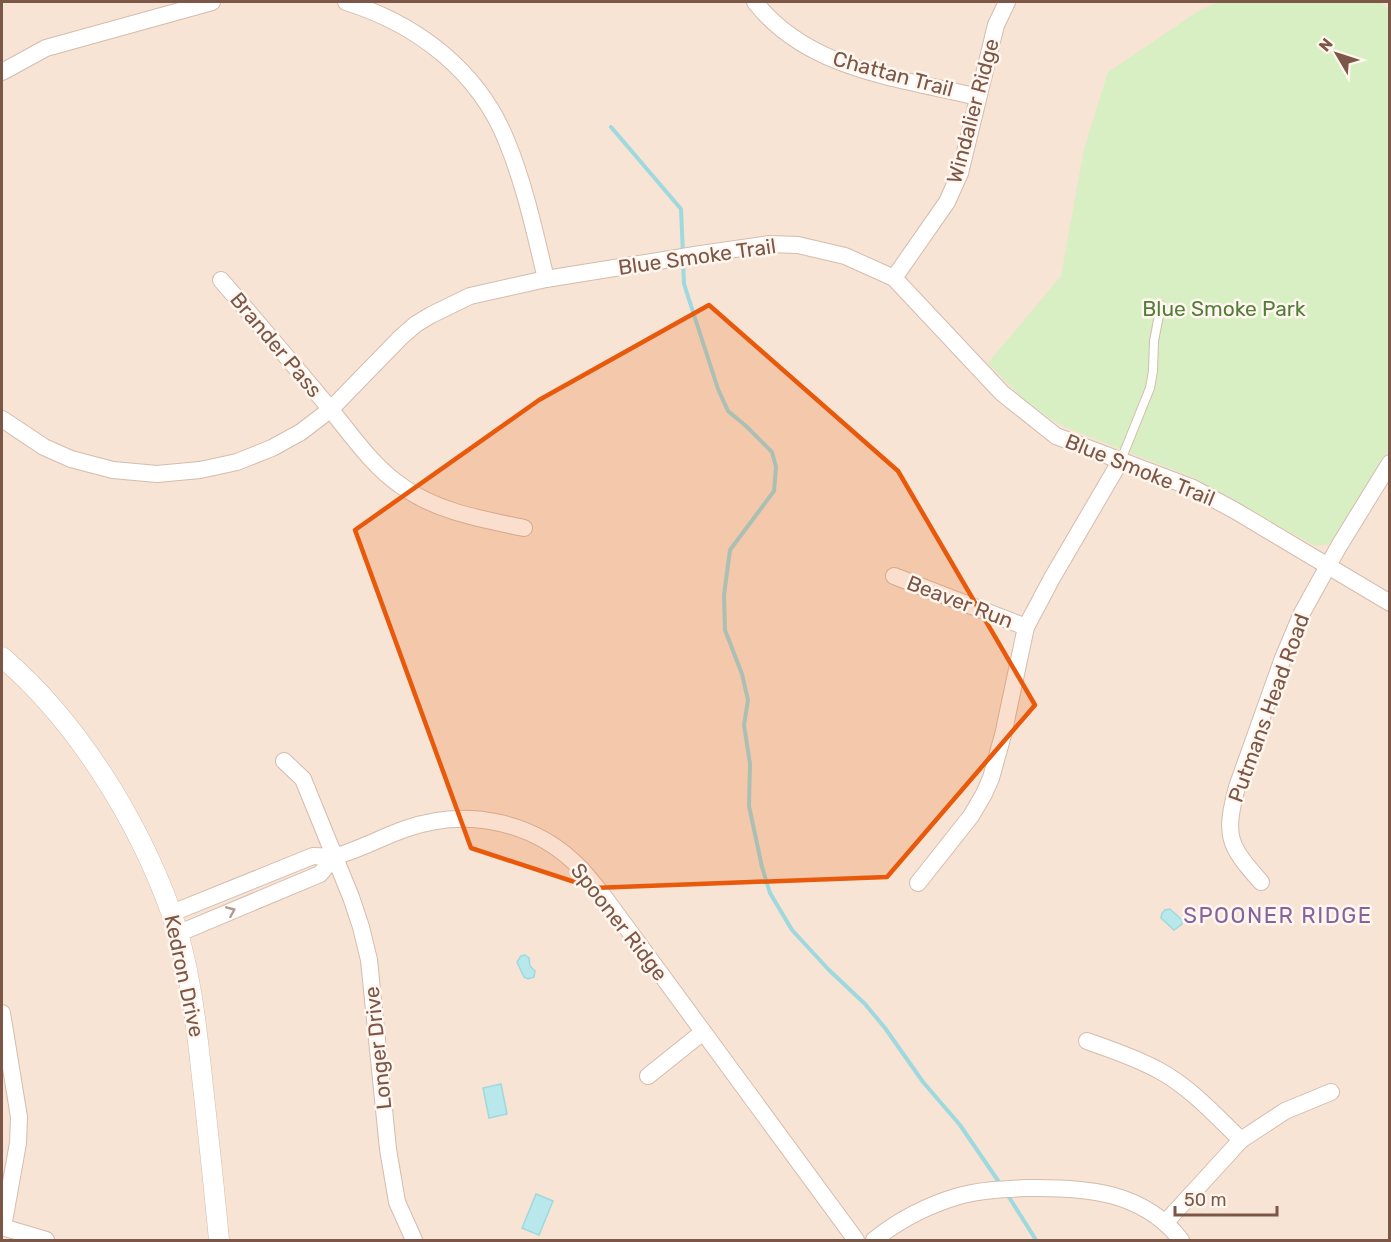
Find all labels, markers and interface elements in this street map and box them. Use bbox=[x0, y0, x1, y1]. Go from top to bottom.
north arrow bbox=[1307, 24, 1367, 84]
text: N bbox=[1315, 34, 1337, 55]
street label: Windalier Ridge bbox=[941, 36, 1004, 186]
street label: Chattan Trail bbox=[830, 45, 956, 102]
street label: Blue Smoke Trail bbox=[616, 233, 777, 280]
street label: Brander Pass bbox=[225, 287, 328, 402]
park label: Blue Smoke Park bbox=[1142, 296, 1306, 321]
street label: Blue Smoke Trail bbox=[1062, 428, 1219, 511]
street label: Beaver Run bbox=[903, 570, 1017, 633]
street label: Putmans Head Road bbox=[1223, 610, 1314, 806]
street label: Spooner Ridge bbox=[566, 858, 673, 986]
district label: SPOONER RIDGE bbox=[1183, 902, 1373, 929]
one-way arrow bbox=[225, 906, 236, 918]
street label: Kedron Drive bbox=[159, 912, 210, 1039]
street label: Longer Drive bbox=[359, 985, 396, 1111]
scale bar bbox=[1175, 1179, 1277, 1217]
text: 50 m bbox=[1184, 1189, 1227, 1211]

